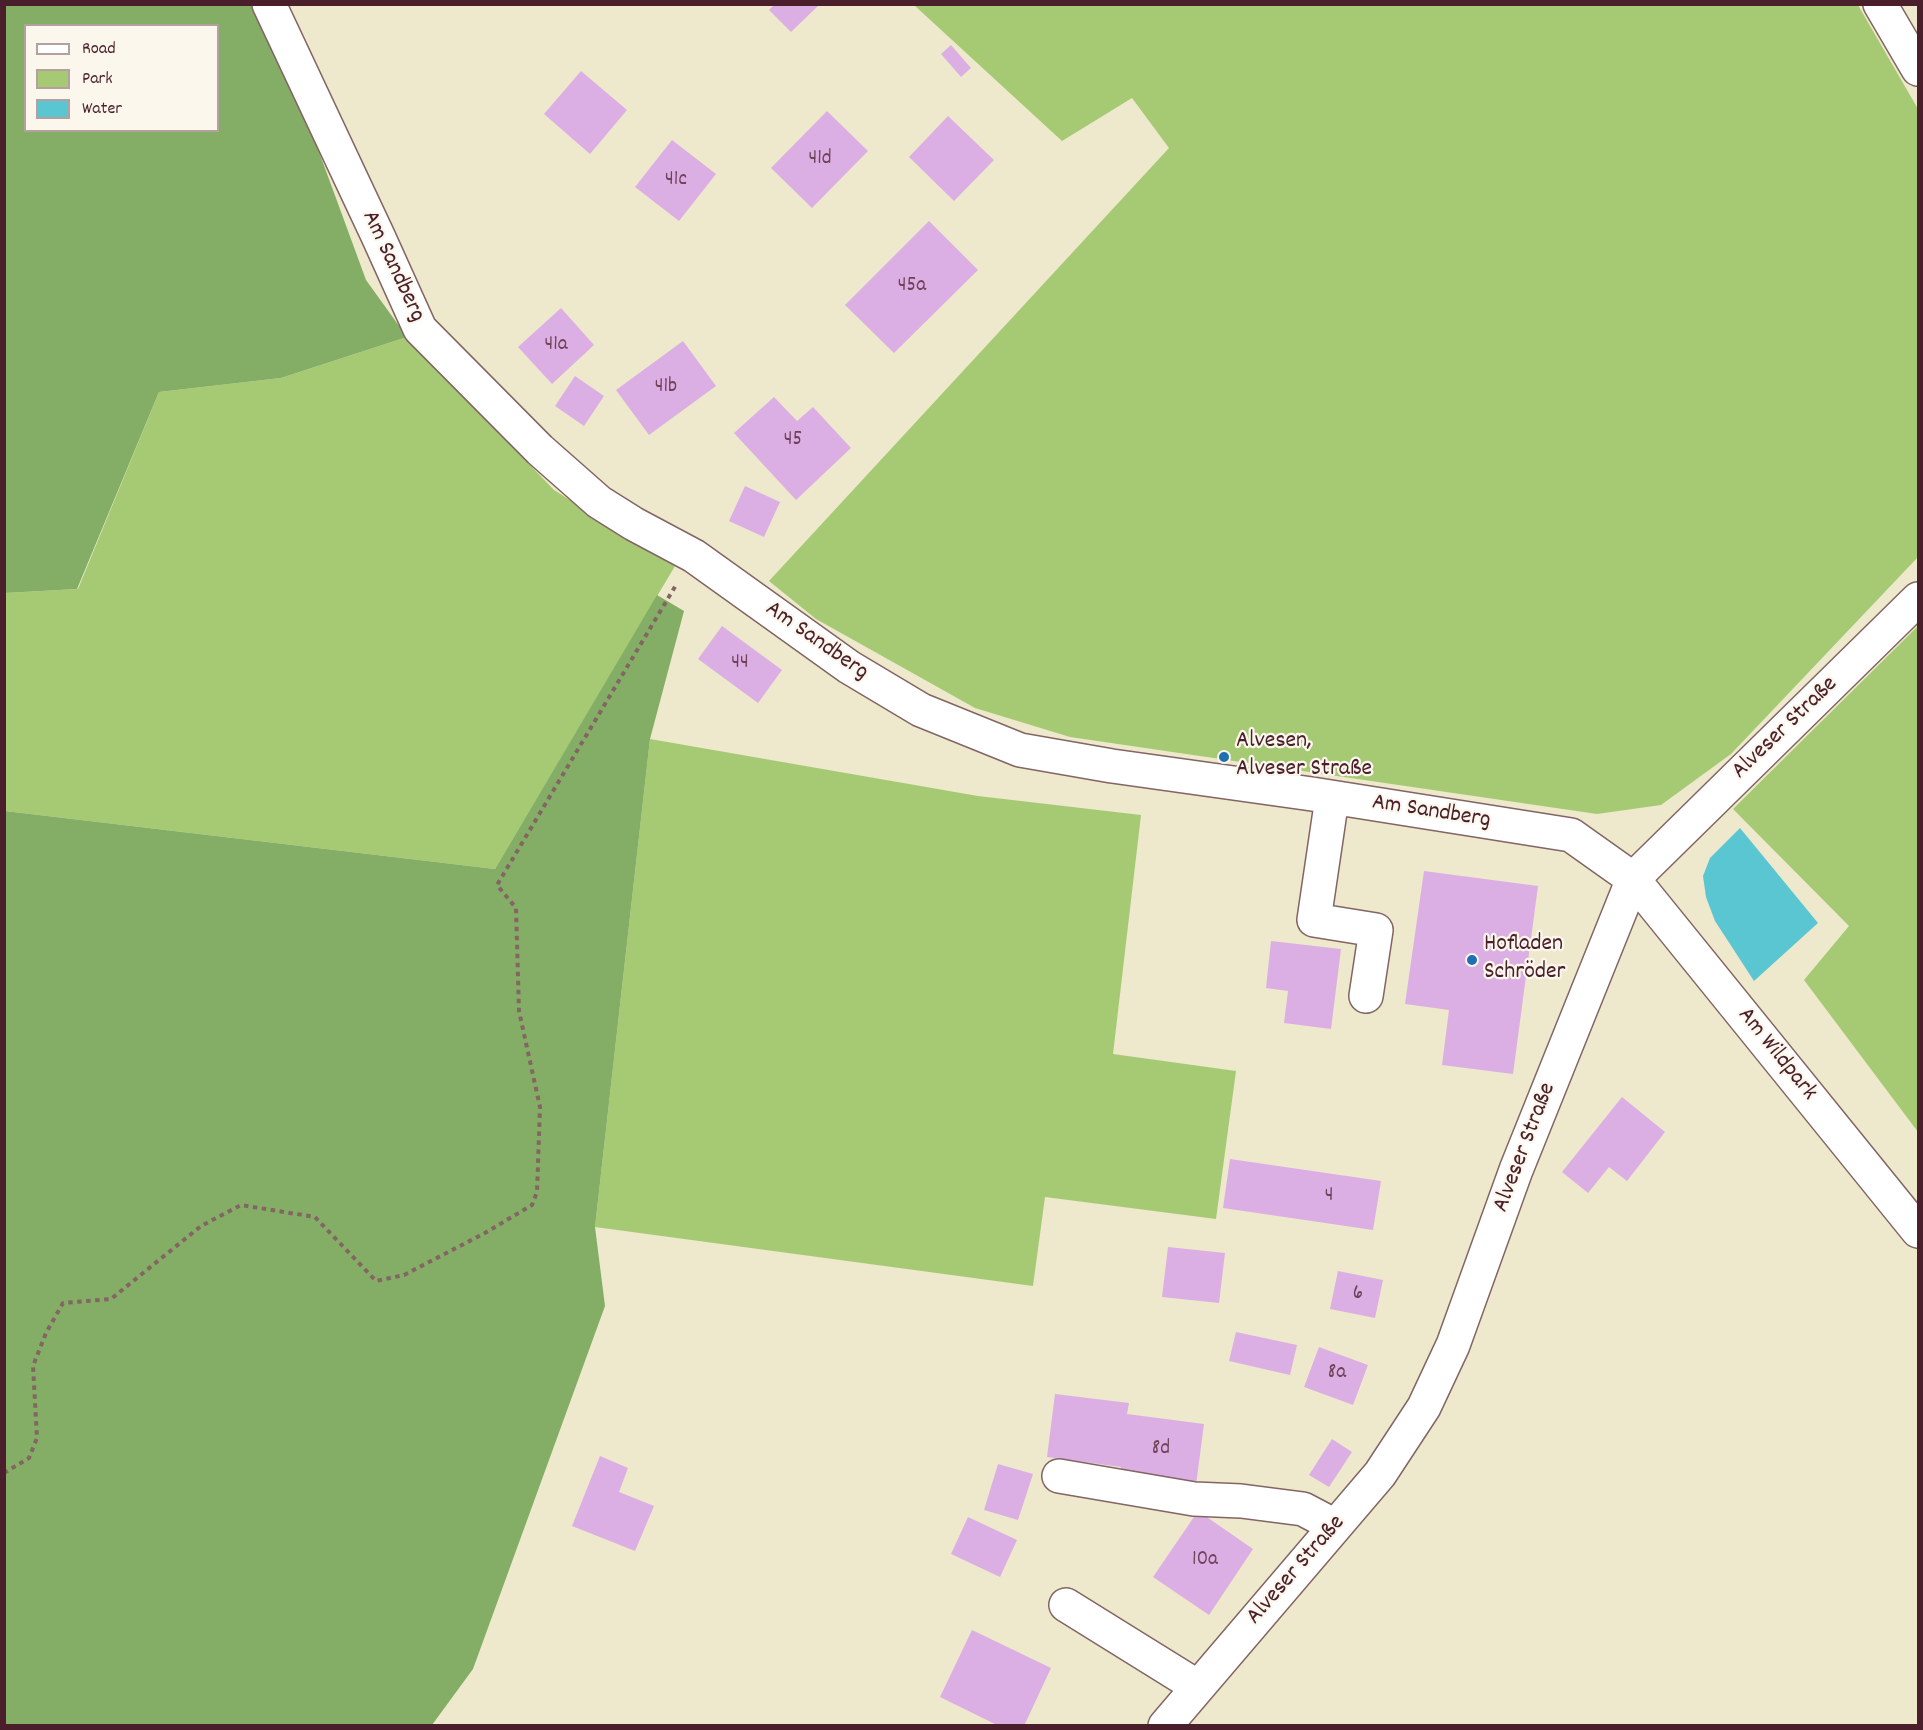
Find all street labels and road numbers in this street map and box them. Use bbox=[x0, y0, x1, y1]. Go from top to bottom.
street label: Am Sandberg bbox=[354, 207, 430, 327]
street label: Am Sandberg bbox=[759, 596, 873, 688]
street label: Alveser Straße bbox=[1727, 671, 1845, 787]
street label: Am Sandberg bbox=[1370, 789, 1492, 837]
street label: Am Wildpark bbox=[1730, 1003, 1822, 1107]
street label: Alveser Straße bbox=[1488, 1079, 1564, 1217]
street label: Alveser Straße bbox=[1242, 1510, 1352, 1632]

